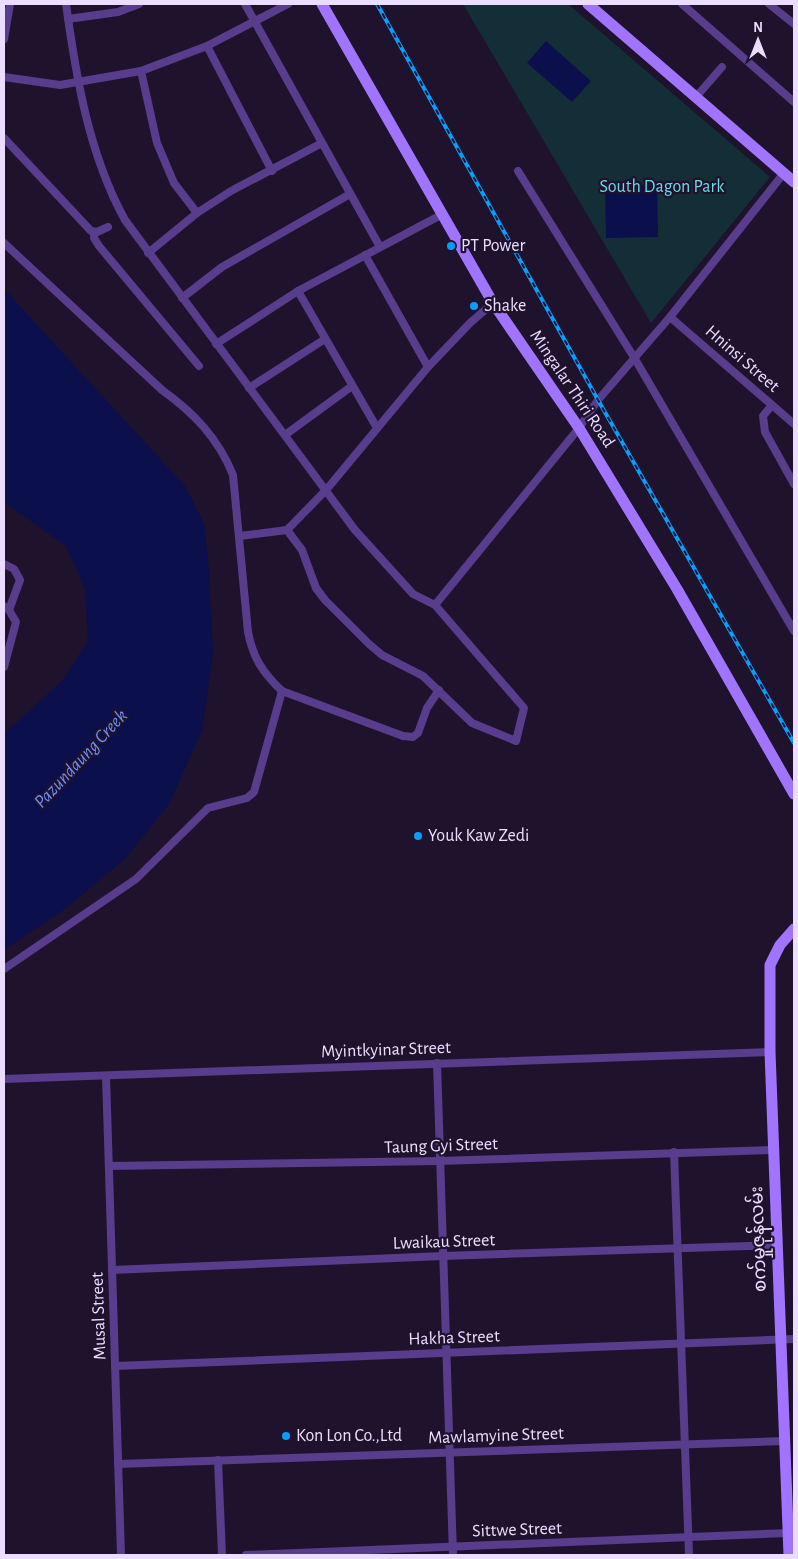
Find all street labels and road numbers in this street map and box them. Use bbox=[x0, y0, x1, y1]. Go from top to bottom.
street label: Hninsi Street bbox=[702, 322, 783, 396]
street label: Mingalar Thiri Road bbox=[526, 327, 618, 451]
street label: Myintkyinar Street bbox=[321, 1039, 451, 1061]
street label: Taung Gyi Street bbox=[384, 1135, 498, 1157]
street label: စက်မှုဇုန်လမ်း bbox=[743, 1186, 775, 1292]
street label: Lwaikau Street bbox=[393, 1231, 496, 1253]
street label: Musal Street bbox=[88, 1272, 110, 1360]
street label: Hakha Street bbox=[408, 1327, 500, 1349]
street label: Mawlamyine Street bbox=[428, 1425, 564, 1447]
street label: Sittwe Street bbox=[472, 1519, 562, 1541]

